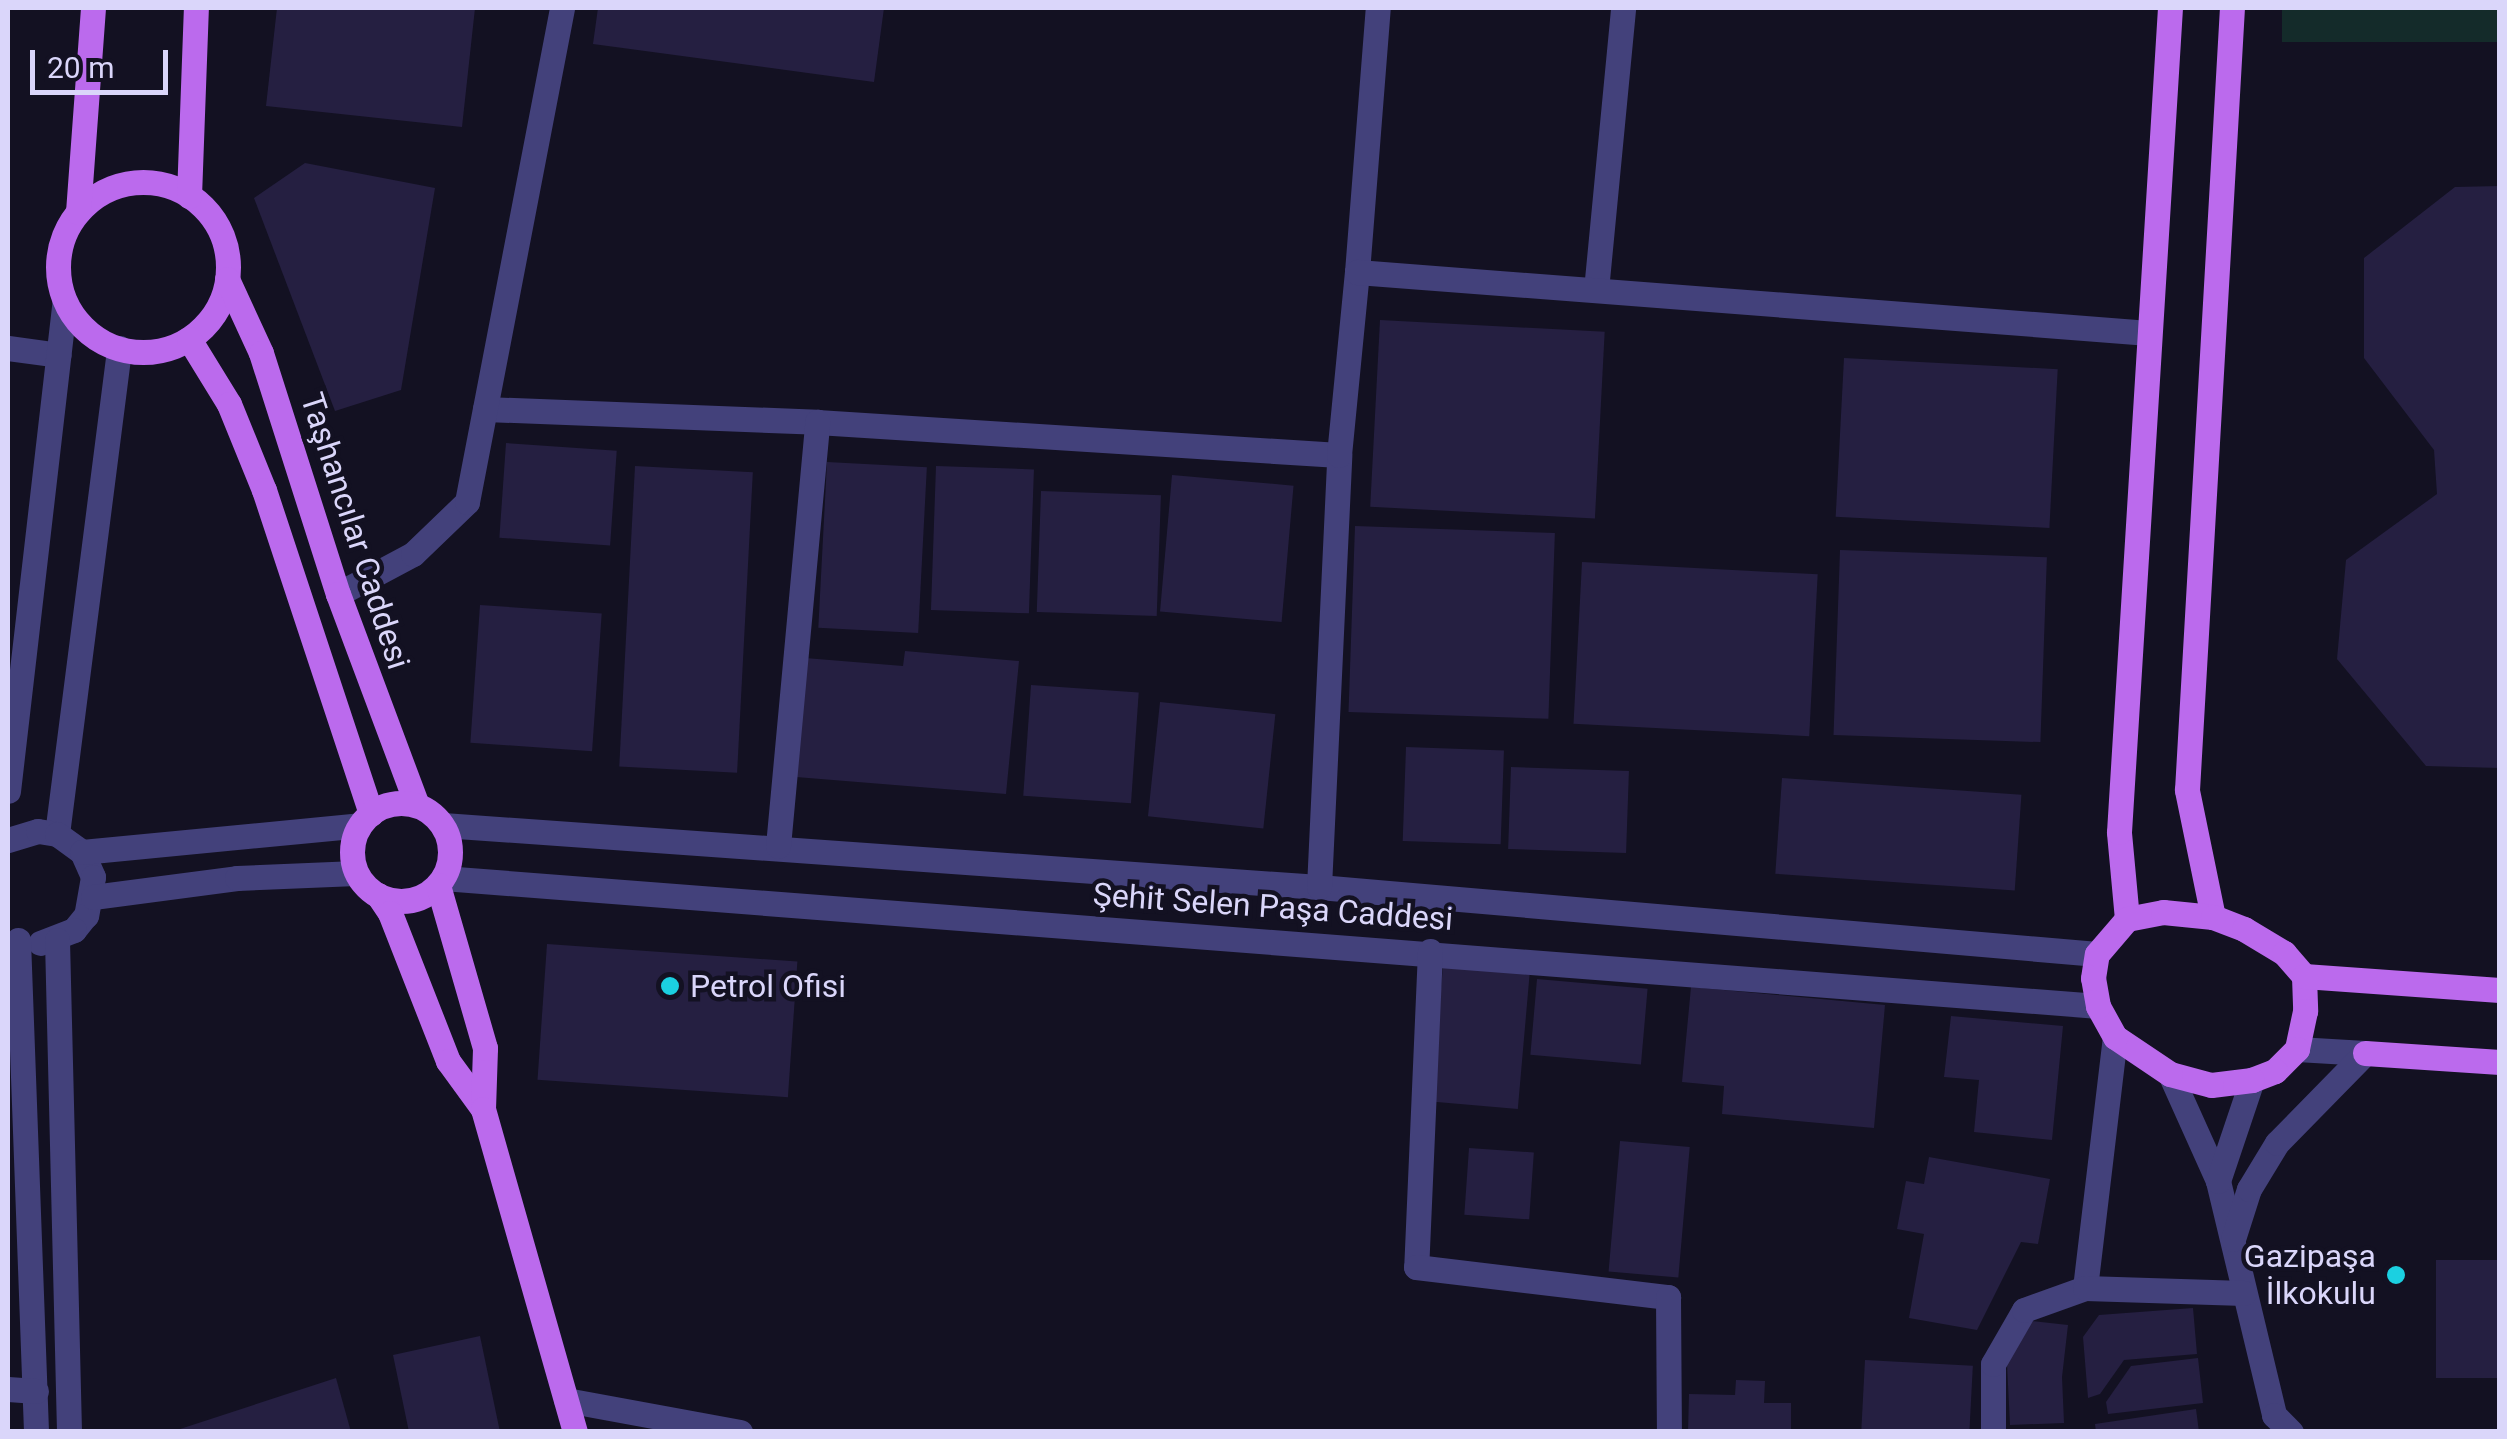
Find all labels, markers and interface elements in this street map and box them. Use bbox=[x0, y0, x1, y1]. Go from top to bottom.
scale bar bbox=[35, 30, 172, 92]
text: 20 m bbox=[47, 50, 114, 85]
street label: Taşhancılar Caddesi bbox=[292, 388, 418, 674]
street label: Şehit Selen Paşa Caddesi bbox=[1092, 875, 1454, 939]
place label: Petrol Ofisi bbox=[690, 967, 846, 1005]
marker: Petrol Ofisi bbox=[659, 975, 681, 997]
place label: Gazipaşa İlkokulu bbox=[2244, 1238, 2376, 1313]
marker: Gazipaşa İlkokulu bbox=[2385, 1264, 2407, 1286]

